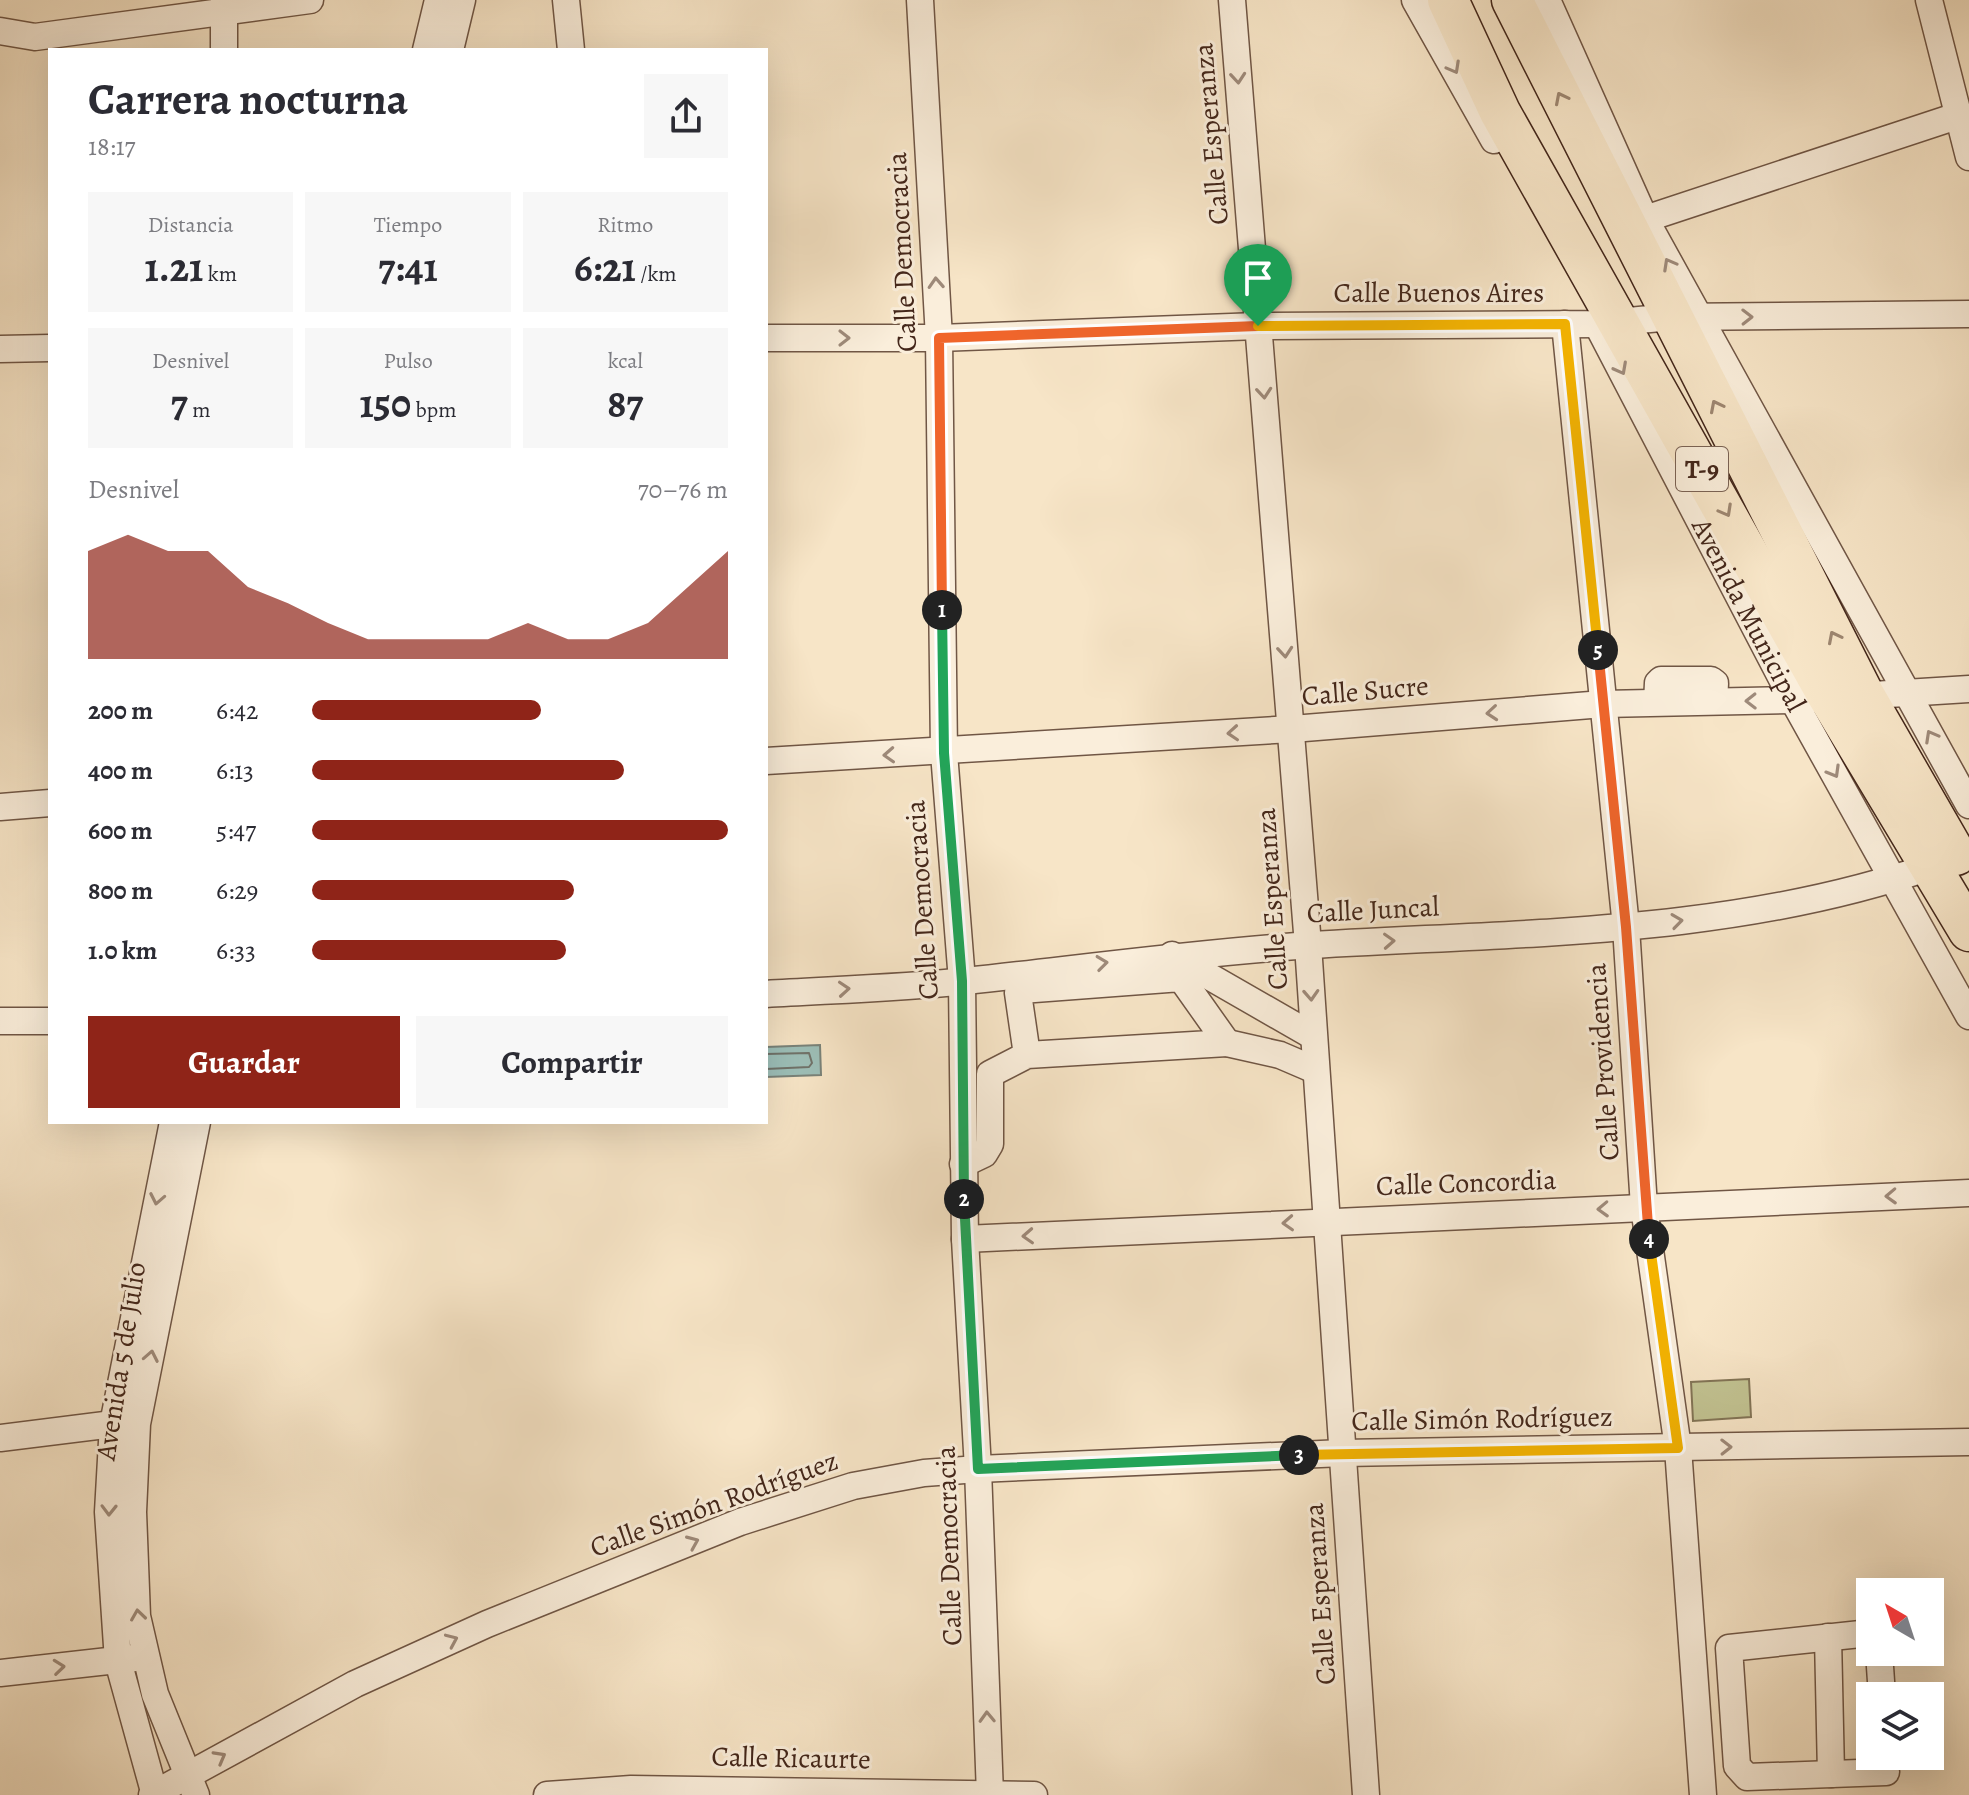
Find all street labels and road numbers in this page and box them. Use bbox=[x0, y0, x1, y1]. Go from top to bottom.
street label: Calle Esperanza bbox=[1184, 42, 1238, 226]
street label: Calle Democracia bbox=[878, 151, 926, 353]
street label: Calle Buenos Aires bbox=[1334, 274, 1544, 312]
road number: T-9 bbox=[1676, 447, 1728, 491]
street label: Avenida Municipal bbox=[1682, 511, 1815, 719]
street label: Calle Sucre bbox=[1300, 667, 1430, 715]
street label: Calle Democracia bbox=[896, 799, 948, 1001]
street label: Calle Esperanza bbox=[1247, 807, 1297, 991]
street label: Calle Juncal bbox=[1306, 888, 1440, 932]
street label: Calle Providencia bbox=[1577, 962, 1629, 1162]
street label: Calle Concordia bbox=[1375, 1161, 1557, 1205]
street label: Avenida 5 de Julio bbox=[86, 1259, 155, 1464]
street label: Calle Simón Rodríguez bbox=[1351, 1398, 1613, 1440]
street label: Calle Simón Rodríguez bbox=[585, 1441, 843, 1567]
street label: Calle Democracia bbox=[927, 1445, 971, 1647]
street label: Calle Esperanza bbox=[1295, 1502, 1345, 1686]
street label: Calle Ricaurte bbox=[711, 1738, 871, 1778]

